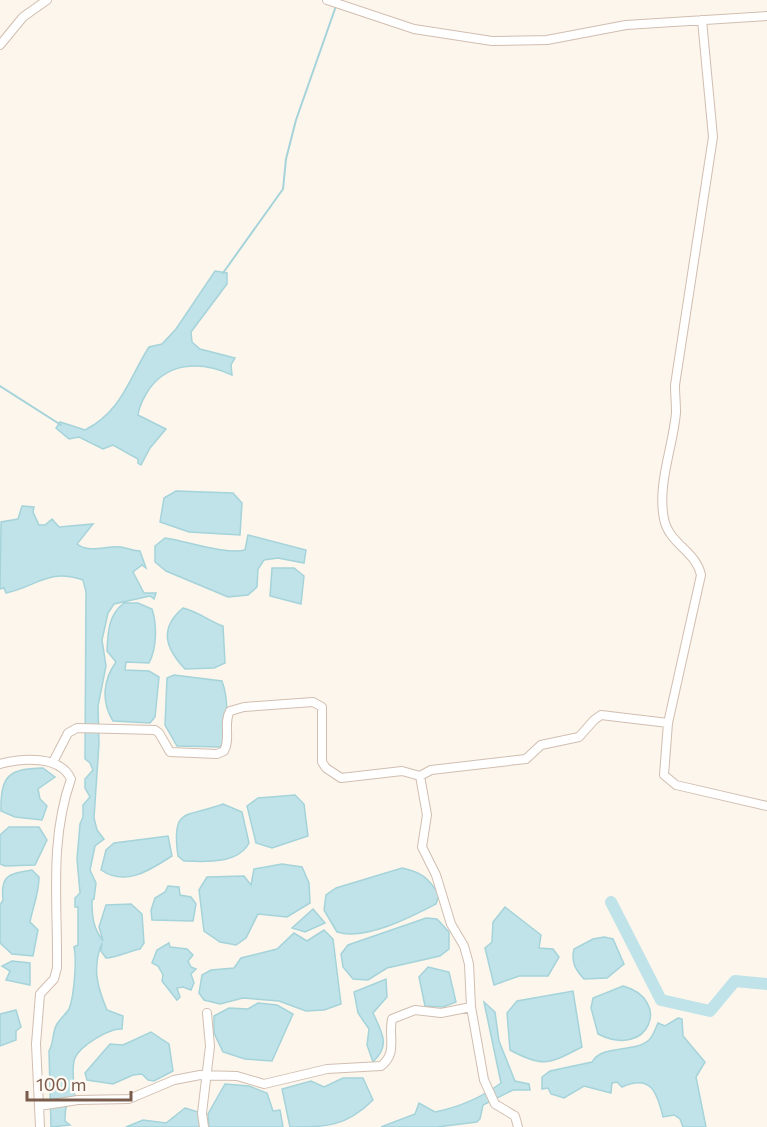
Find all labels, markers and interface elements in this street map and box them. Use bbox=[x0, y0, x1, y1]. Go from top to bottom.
scale bar bbox=[27, 1064, 130, 1102]
text: 100 m bbox=[36, 1073, 86, 1095]

